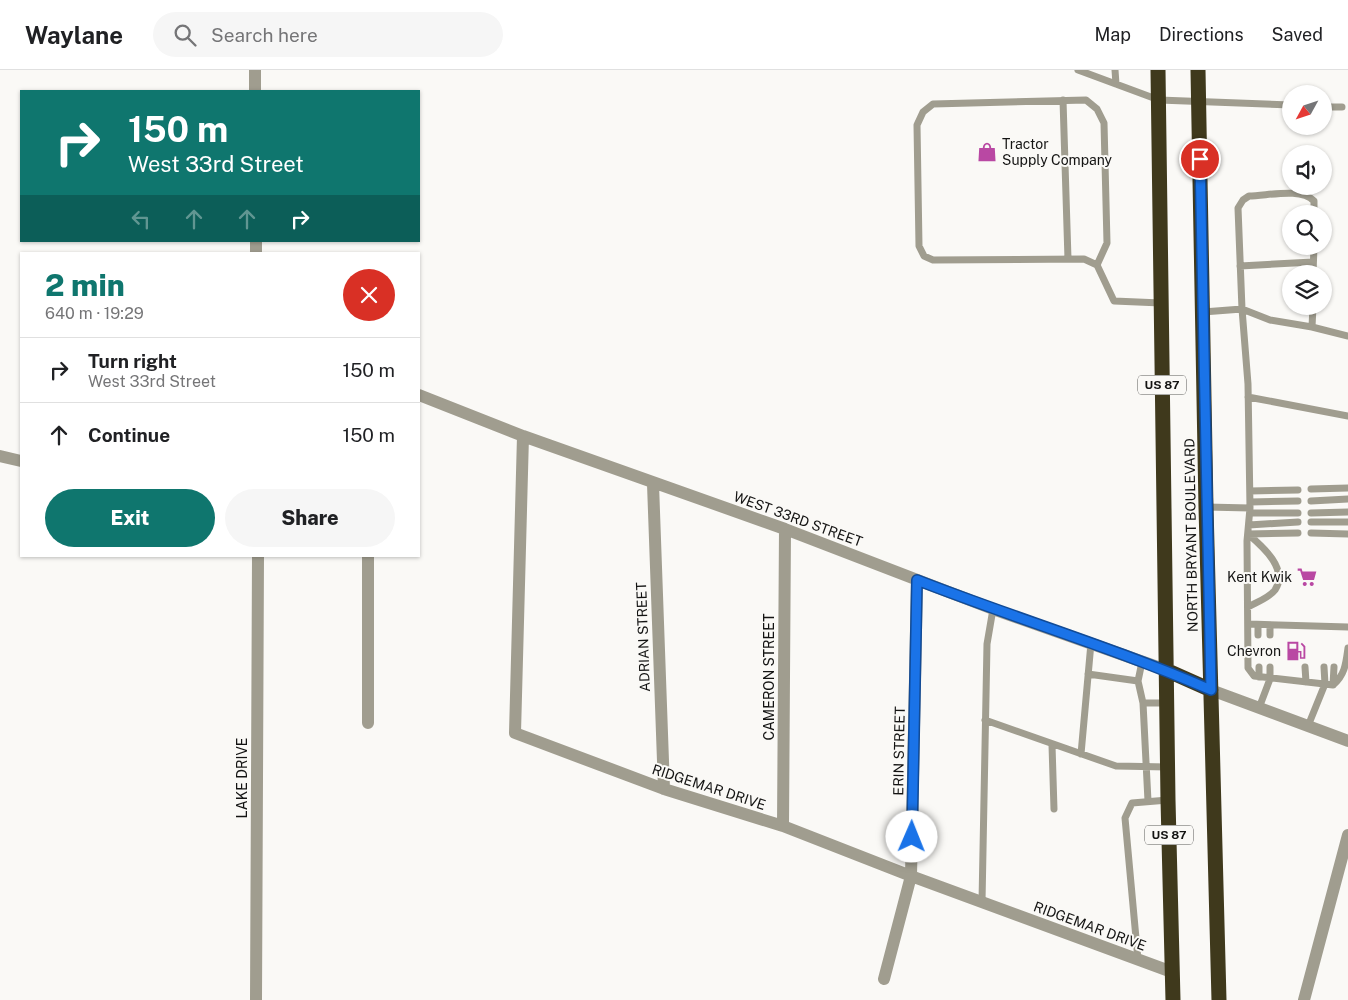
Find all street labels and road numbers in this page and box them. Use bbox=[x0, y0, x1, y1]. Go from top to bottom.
road number: US 87 bbox=[1138, 376, 1186, 394]
street label: NORTH BRYANT BOULEVARD bbox=[1181, 438, 1201, 632]
street label: WEST 33RD STREET bbox=[731, 488, 865, 550]
street label: ADRIAN STREET bbox=[633, 582, 653, 692]
street label: CAMERON STREET bbox=[761, 613, 777, 741]
street label: ERIN STREET bbox=[890, 706, 908, 796]
street label: LAKE DRIVE bbox=[234, 737, 250, 819]
street label: RIDGEMAR DRIVE bbox=[650, 761, 768, 813]
road number: US 87 bbox=[1145, 826, 1193, 844]
street label: RIDGEMAR DRIVE bbox=[1032, 898, 1148, 954]

